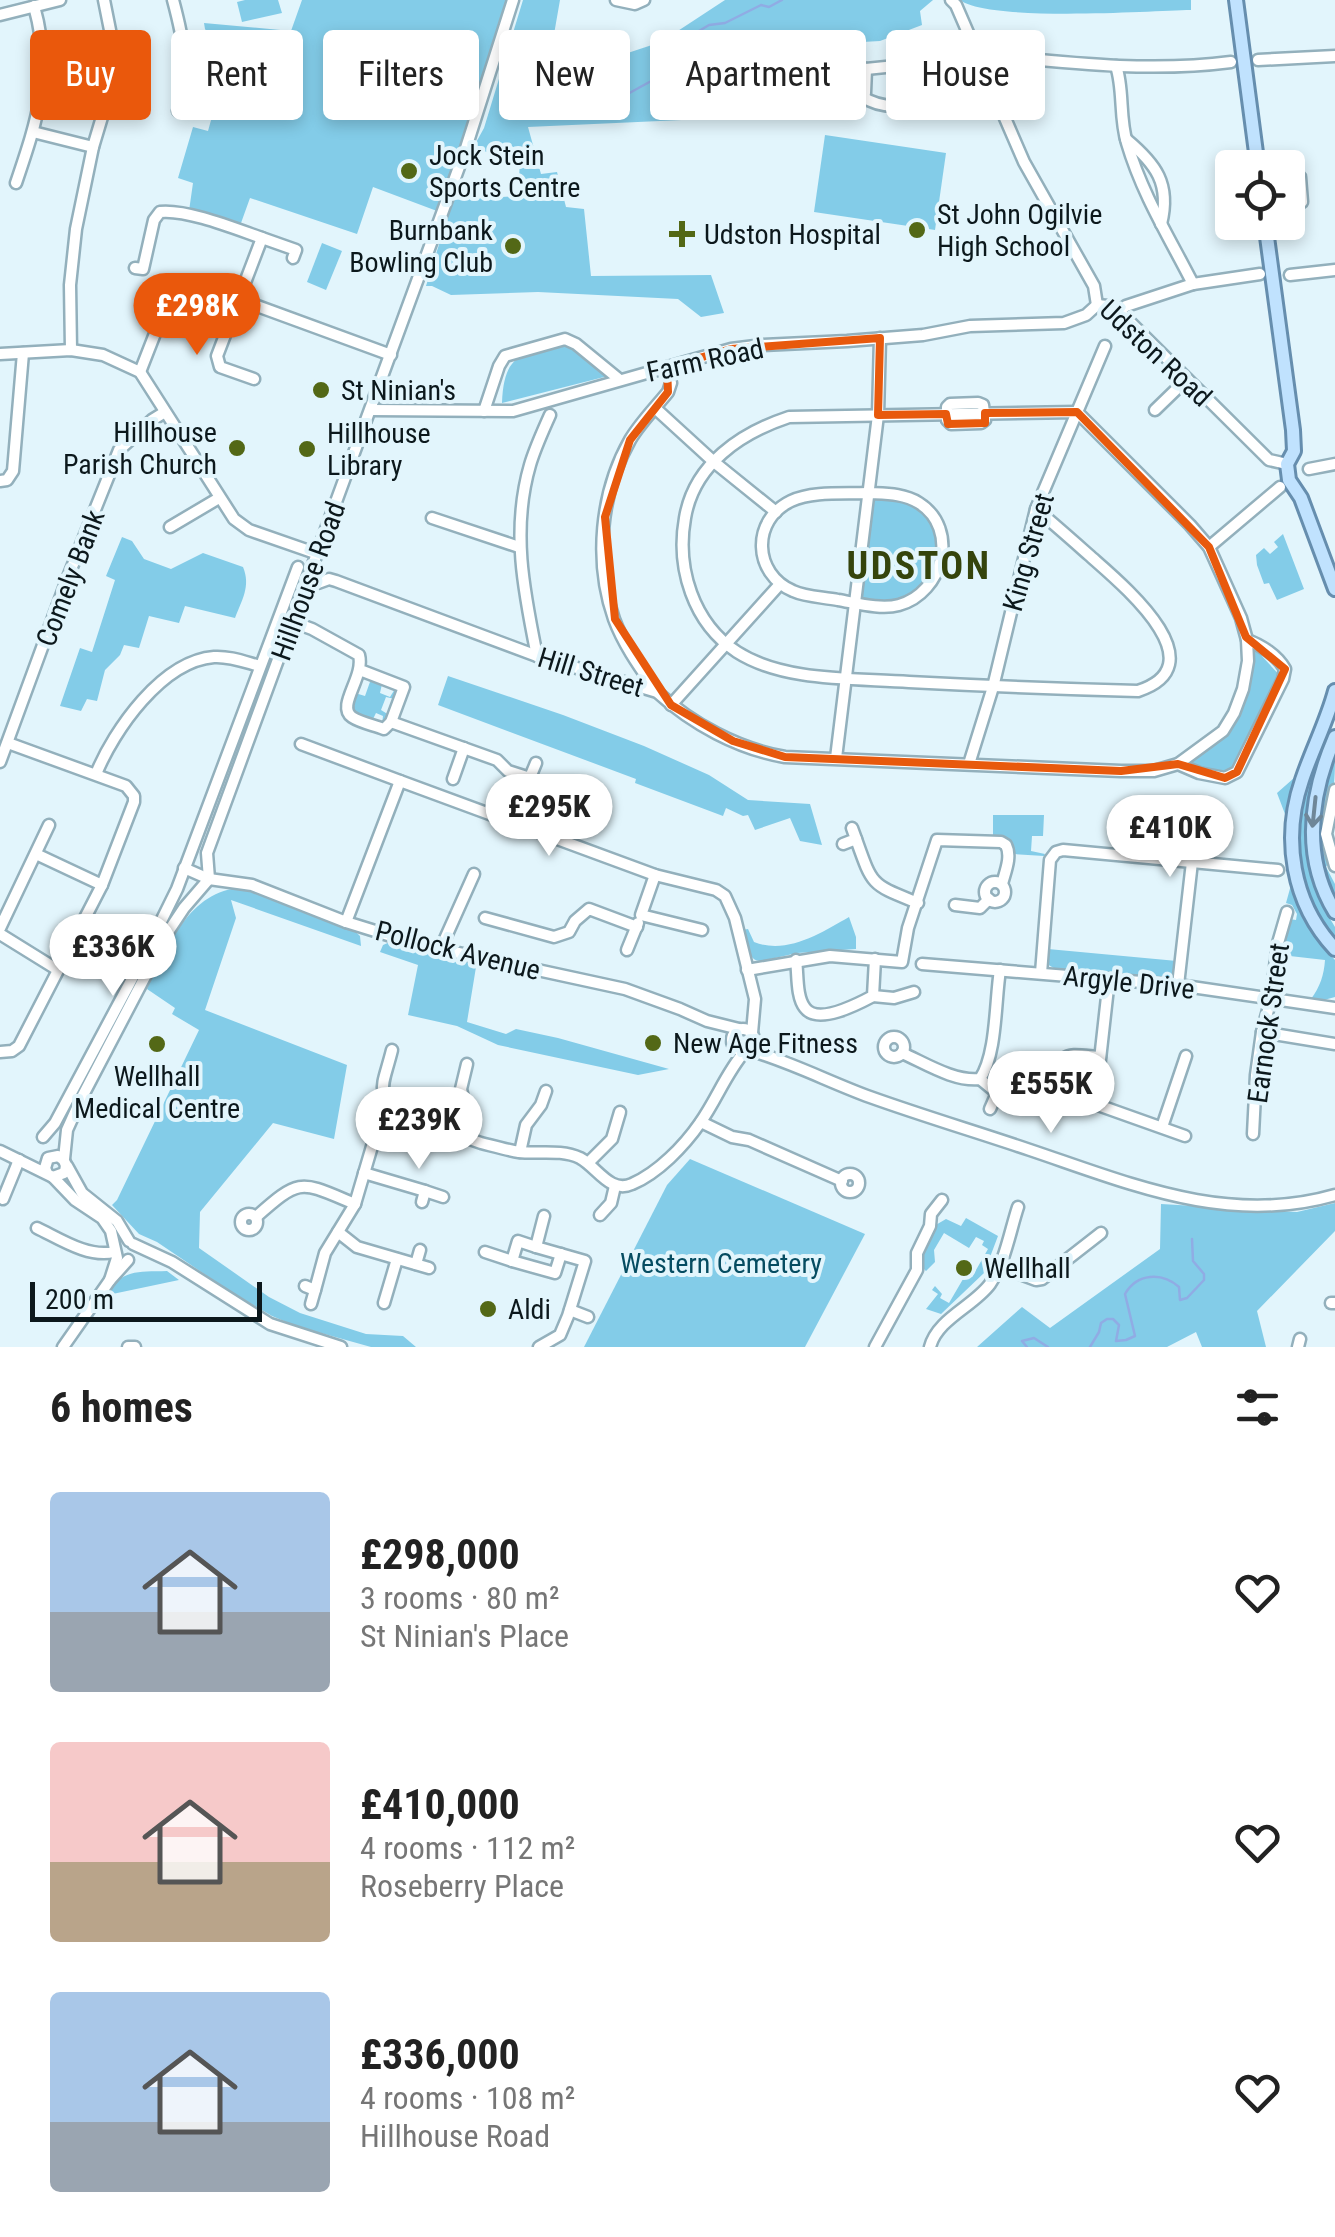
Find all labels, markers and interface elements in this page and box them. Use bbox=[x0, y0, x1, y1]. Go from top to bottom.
chip: Buy bbox=[30, 30, 151, 120]
chip: Rent bbox=[171, 30, 303, 120]
chip: Filters bbox=[323, 30, 479, 120]
chip: New bbox=[499, 30, 630, 120]
chip: Apartment bbox=[650, 30, 866, 120]
chip: House bbox=[886, 30, 1045, 120]
place label: Jock Stein Sports Centre bbox=[429, 139, 580, 204]
map controls bbox=[1215, 150, 1305, 240]
button: locate bbox=[1215, 150, 1305, 240]
marker: Jock Stein Sports Centre bbox=[398, 160, 420, 182]
place label: St John Ogilvie High School bbox=[937, 198, 1102, 263]
place label: Burnbank Bowling Club bbox=[349, 214, 493, 279]
place label: Udston Hospital bbox=[704, 218, 881, 251]
marker: St John Ogilvie High School bbox=[906, 219, 928, 241]
marker: Udston Hospital bbox=[669, 221, 695, 247]
marker: Burnbank Bowling Club bbox=[502, 235, 524, 257]
pin: £298K bbox=[127, 273, 267, 358]
text: £298K bbox=[156, 286, 238, 324]
street label: Udston Road bbox=[1093, 293, 1218, 413]
street label: Farm Road bbox=[644, 332, 767, 389]
place label: St Ninian's bbox=[341, 374, 456, 407]
marker: St Ninian's bbox=[310, 379, 332, 401]
place label: Hillhouse Parish Church bbox=[63, 416, 217, 481]
place label: Hillhouse Library bbox=[327, 417, 431, 482]
marker: Hillhouse Parish Church bbox=[226, 437, 248, 459]
marker: Hillhouse Library bbox=[296, 438, 318, 460]
street label: King Street bbox=[996, 489, 1061, 615]
street label: Hillhouse Road bbox=[265, 497, 352, 665]
street label: Comely Bank bbox=[29, 505, 112, 651]
district label: UDSTON bbox=[847, 544, 991, 588]
street label: Hill Street bbox=[534, 641, 648, 704]
pin: £295K bbox=[479, 774, 619, 859]
text: £295K bbox=[508, 787, 590, 825]
pin: £410K bbox=[1100, 795, 1240, 880]
one-way arrow bbox=[1304, 796, 1323, 828]
text: £410K bbox=[1129, 808, 1211, 846]
pin: £336K bbox=[43, 914, 183, 999]
street label: Pollock Avenue bbox=[372, 914, 544, 987]
text: £336K bbox=[72, 927, 154, 965]
street label: Earnock Street bbox=[1241, 941, 1296, 1105]
street label: Argyle Drive bbox=[1062, 959, 1196, 1006]
place label: New Age Fitness bbox=[673, 1027, 858, 1060]
marker: New Age Fitness bbox=[642, 1032, 664, 1054]
marker: Wellhall Medical Centre bbox=[146, 1033, 168, 1055]
pin: £555K bbox=[981, 1051, 1121, 1136]
place label: Wellhall Medical Centre bbox=[74, 1060, 240, 1125]
text: £555K bbox=[1010, 1064, 1092, 1102]
pin: £239K bbox=[349, 1087, 489, 1172]
text: £239K bbox=[378, 1100, 460, 1138]
park label: Western Cemetery bbox=[620, 1247, 822, 1280]
place label: Wellhall bbox=[984, 1252, 1071, 1285]
marker: Wellhall bbox=[953, 1257, 975, 1279]
scale bar bbox=[30, 1277, 262, 1322]
text: 200 m bbox=[45, 1283, 114, 1316]
place label: Aldi bbox=[508, 1293, 551, 1326]
marker: Aldi bbox=[477, 1298, 499, 1320]
icon: filters bbox=[1230, 1380, 1285, 1435]
text: 6 homes bbox=[50, 1383, 193, 1432]
text: £298,000 bbox=[360, 1530, 520, 1579]
icon: home bbox=[130, 1532, 250, 1652]
icon: heart bbox=[1230, 1565, 1285, 1620]
text: 3 rooms · 80 m² bbox=[360, 1579, 559, 1617]
text: St Ninian's Place bbox=[360, 1617, 569, 1655]
text: £410,000 bbox=[360, 1780, 520, 1829]
icon: home bbox=[130, 1782, 250, 1902]
icon: heart bbox=[1230, 1815, 1285, 1870]
text: 4 rooms · 112 m² bbox=[360, 1829, 575, 1867]
text: Roseberry Place bbox=[360, 1867, 564, 1905]
text: £336,000 bbox=[360, 2030, 520, 2079]
icon: home bbox=[130, 2032, 250, 2152]
icon: heart bbox=[1230, 2065, 1285, 2120]
text: 4 rooms · 108 m² bbox=[360, 2079, 575, 2117]
text: Hillhouse Road bbox=[360, 2117, 550, 2155]

